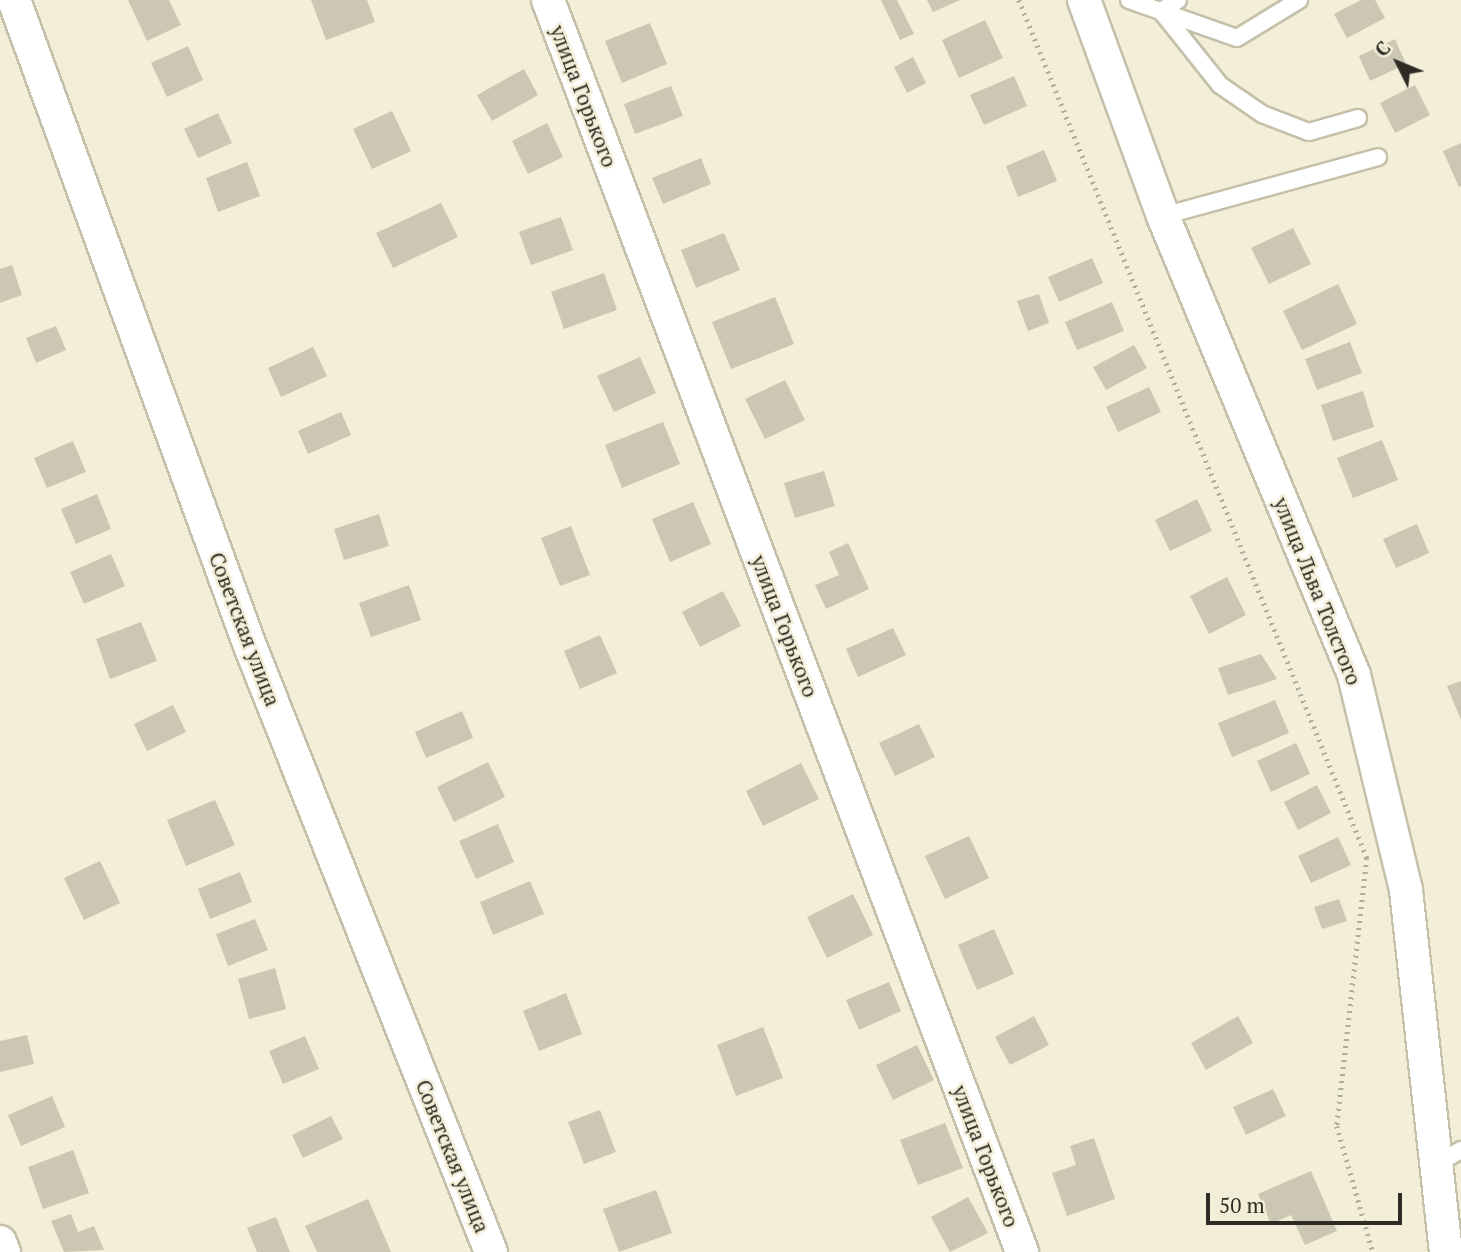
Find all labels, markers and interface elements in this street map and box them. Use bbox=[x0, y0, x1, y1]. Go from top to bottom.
street label: улица Горького bbox=[545, 21, 623, 171]
north arrow bbox=[1363, 28, 1433, 98]
text: С bbox=[1369, 35, 1396, 61]
street label: улица Льва Толстого bbox=[1269, 493, 1367, 689]
street label: Советская улица bbox=[204, 549, 286, 709]
street label: улица Горького bbox=[746, 551, 824, 701]
street label: Советская улица bbox=[411, 1076, 495, 1236]
street label: улица Горького bbox=[947, 1081, 1025, 1231]
scale bar bbox=[1209, 1178, 1405, 1222]
text: 50 m bbox=[1219, 1191, 1265, 1219]

